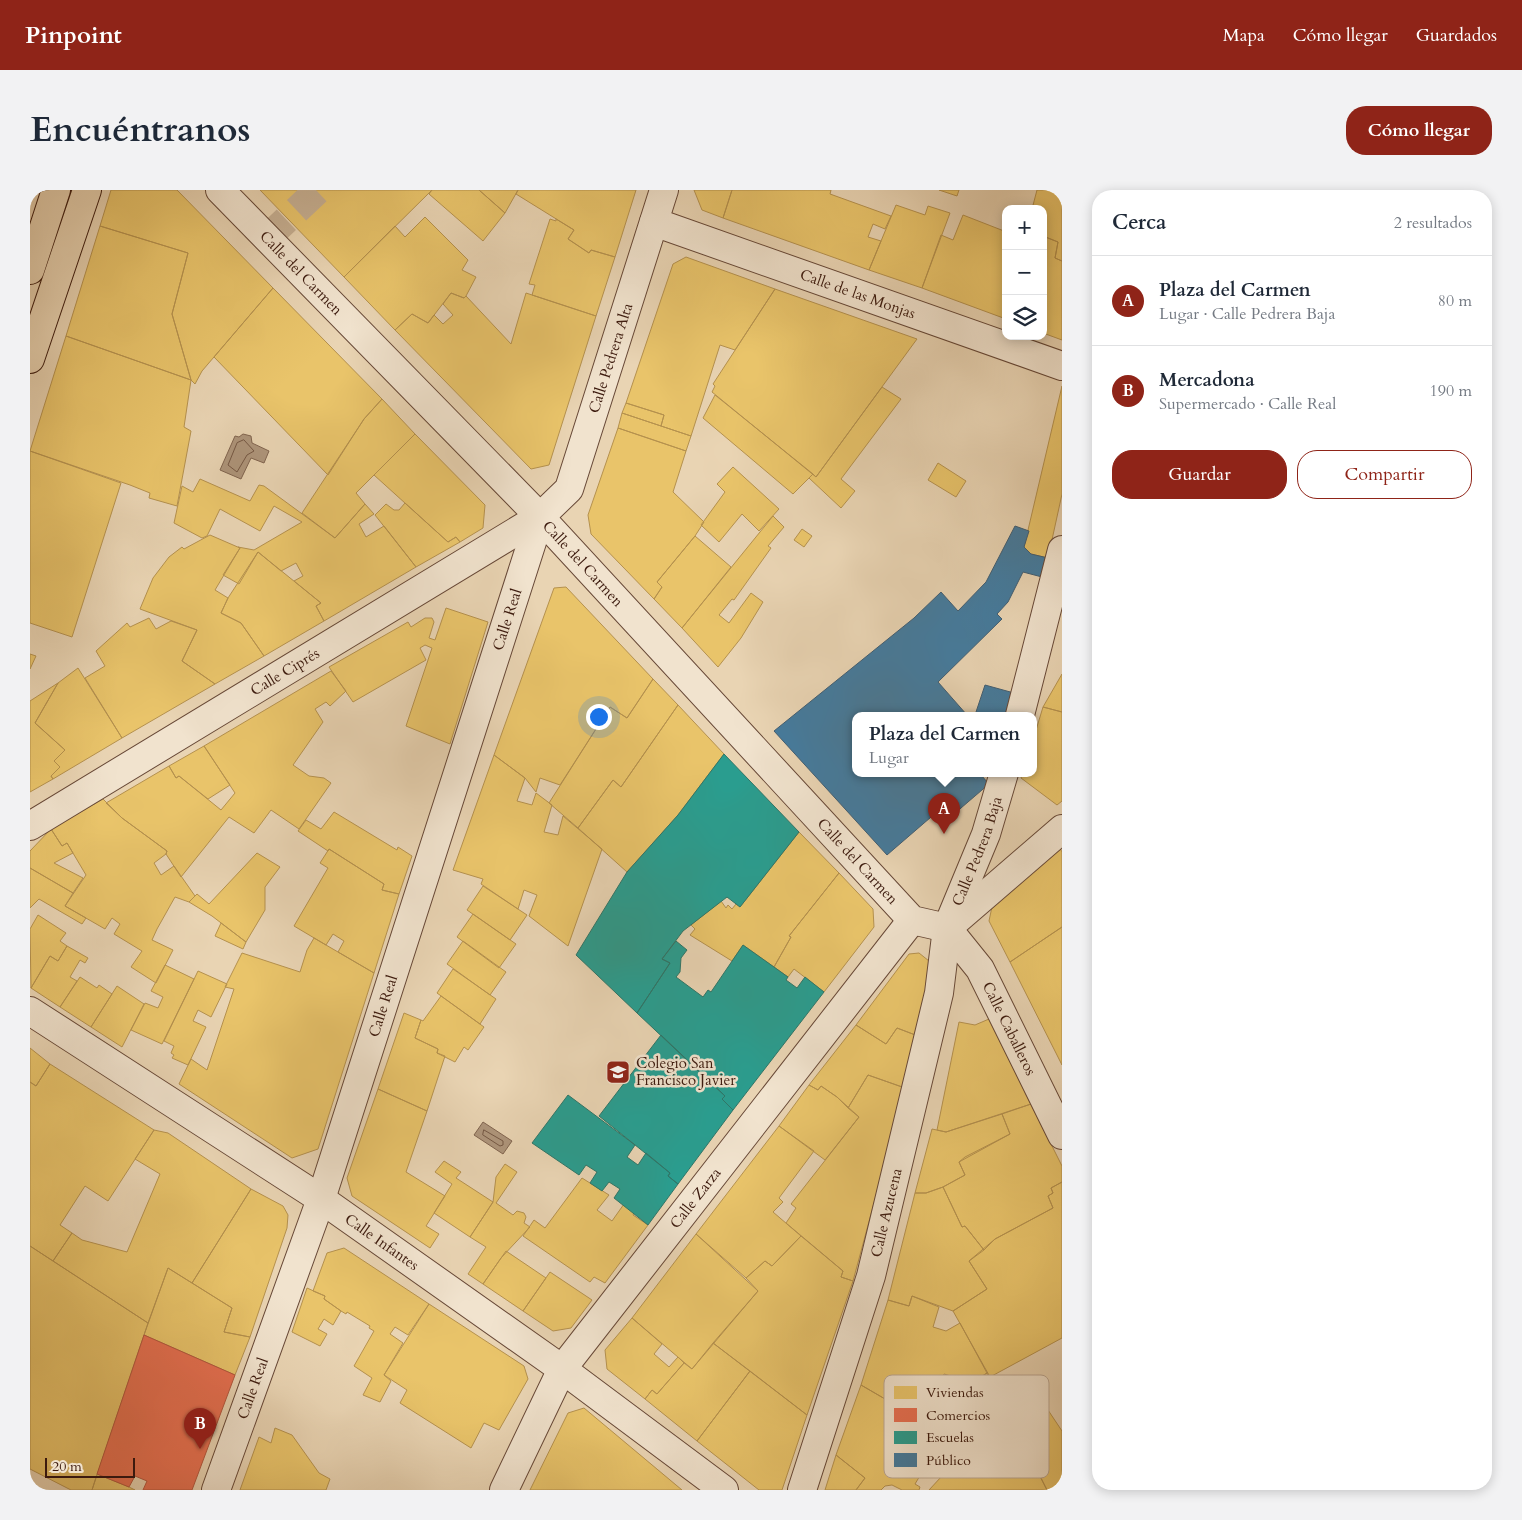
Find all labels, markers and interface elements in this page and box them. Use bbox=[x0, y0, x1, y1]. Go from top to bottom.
text: Pinpoint bbox=[25, 19, 122, 52]
text: Mapa bbox=[1223, 23, 1265, 48]
text: Cómo llegar bbox=[1293, 23, 1388, 48]
text: Guardados bbox=[1416, 23, 1497, 48]
text: Encuéntranos bbox=[30, 106, 251, 154]
button: Cómo llegar bbox=[1346, 106, 1492, 155]
map controls bbox=[1002, 205, 1047, 340]
button: + bbox=[1002, 205, 1047, 250]
text: Cerca bbox=[1112, 208, 1166, 237]
text: 2 resultados bbox=[1394, 212, 1472, 234]
street label: Calle del Carmen bbox=[255, 226, 347, 320]
button: − bbox=[1002, 250, 1047, 295]
street label: Calle de las Monjas bbox=[797, 264, 918, 323]
text: Plaza del Carmen bbox=[1159, 277, 1311, 303]
text: A bbox=[1122, 290, 1134, 312]
text: 80 m bbox=[1438, 290, 1472, 312]
button: layers bbox=[1002, 295, 1047, 340]
street label: Calle Pedrera Alta bbox=[584, 300, 638, 416]
text: Lugar · Calle Pedrera Baja bbox=[1159, 303, 1335, 325]
text: Mercadona bbox=[1159, 367, 1255, 393]
text: B bbox=[1122, 380, 1134, 402]
text: 190 m bbox=[1430, 380, 1472, 402]
text: Supermercado · Calle Real bbox=[1159, 393, 1336, 415]
button: Guardar bbox=[1112, 450, 1287, 499]
button: Compartir bbox=[1297, 450, 1472, 499]
street label: Calle del Carmen bbox=[538, 516, 628, 611]
street label: Calle Real bbox=[488, 586, 526, 653]
street label: Calle Ciprés bbox=[247, 643, 323, 700]
your location bbox=[586, 704, 612, 730]
popup bbox=[852, 712, 1037, 777]
text: Plaza del Carmen bbox=[869, 721, 1020, 747]
text: Lugar bbox=[869, 747, 909, 769]
pin: A bbox=[928, 793, 960, 834]
street label: Calle Pedrera Baja bbox=[947, 794, 1007, 909]
street label: Calle del Carmen bbox=[813, 814, 903, 909]
street label: Calle Real bbox=[364, 972, 402, 1040]
street label: Calle Caballeros bbox=[978, 978, 1041, 1079]
place label: Colegio San Francisco Javier bbox=[636, 1053, 736, 1090]
school or university icon: Colegio San Francisco Javier bbox=[605, 1059, 631, 1085]
street label: Calle Zarza bbox=[665, 1163, 726, 1233]
street label: Calle Azucena bbox=[866, 1166, 907, 1259]
street label: Calle Infantes bbox=[341, 1209, 423, 1275]
street label: Calle Real bbox=[232, 1355, 273, 1422]
legend bbox=[884, 1375, 1049, 1478]
text: Viviendas bbox=[926, 1383, 984, 1402]
text: Comercios bbox=[926, 1406, 990, 1425]
pin: B bbox=[184, 1408, 216, 1449]
text: Escuelas bbox=[926, 1428, 974, 1447]
text: Público bbox=[926, 1451, 971, 1470]
scale bar bbox=[45, 1455, 135, 1478]
text: 20 m bbox=[52, 1457, 82, 1476]

